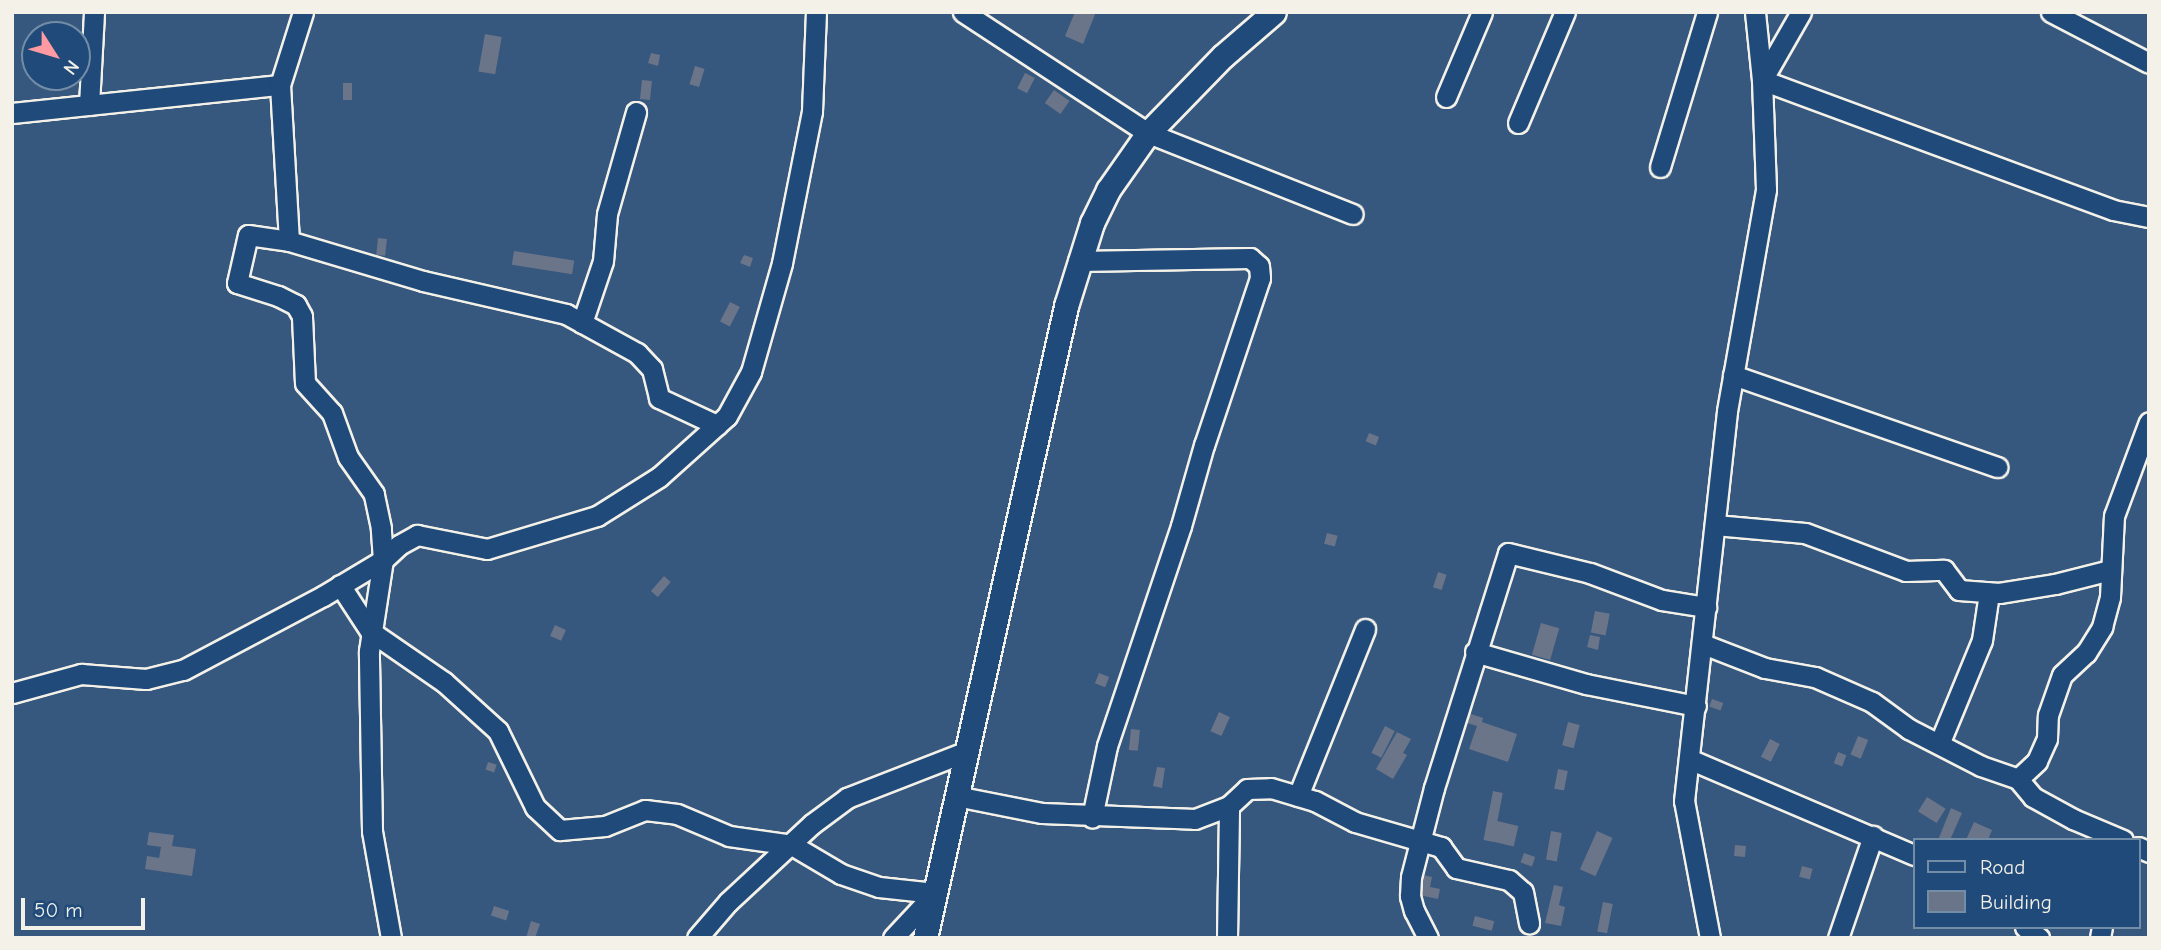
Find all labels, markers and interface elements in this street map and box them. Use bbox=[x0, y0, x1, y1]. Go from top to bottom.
north arrow bbox=[21, 21, 91, 91]
text: N bbox=[59, 56, 84, 79]
legend bbox=[1912, 838, 2140, 929]
text: Road bbox=[1980, 855, 2025, 879]
scale bar bbox=[24, 884, 149, 928]
text: Building bbox=[1980, 890, 2052, 914]
text: 50 m bbox=[34, 898, 83, 922]

